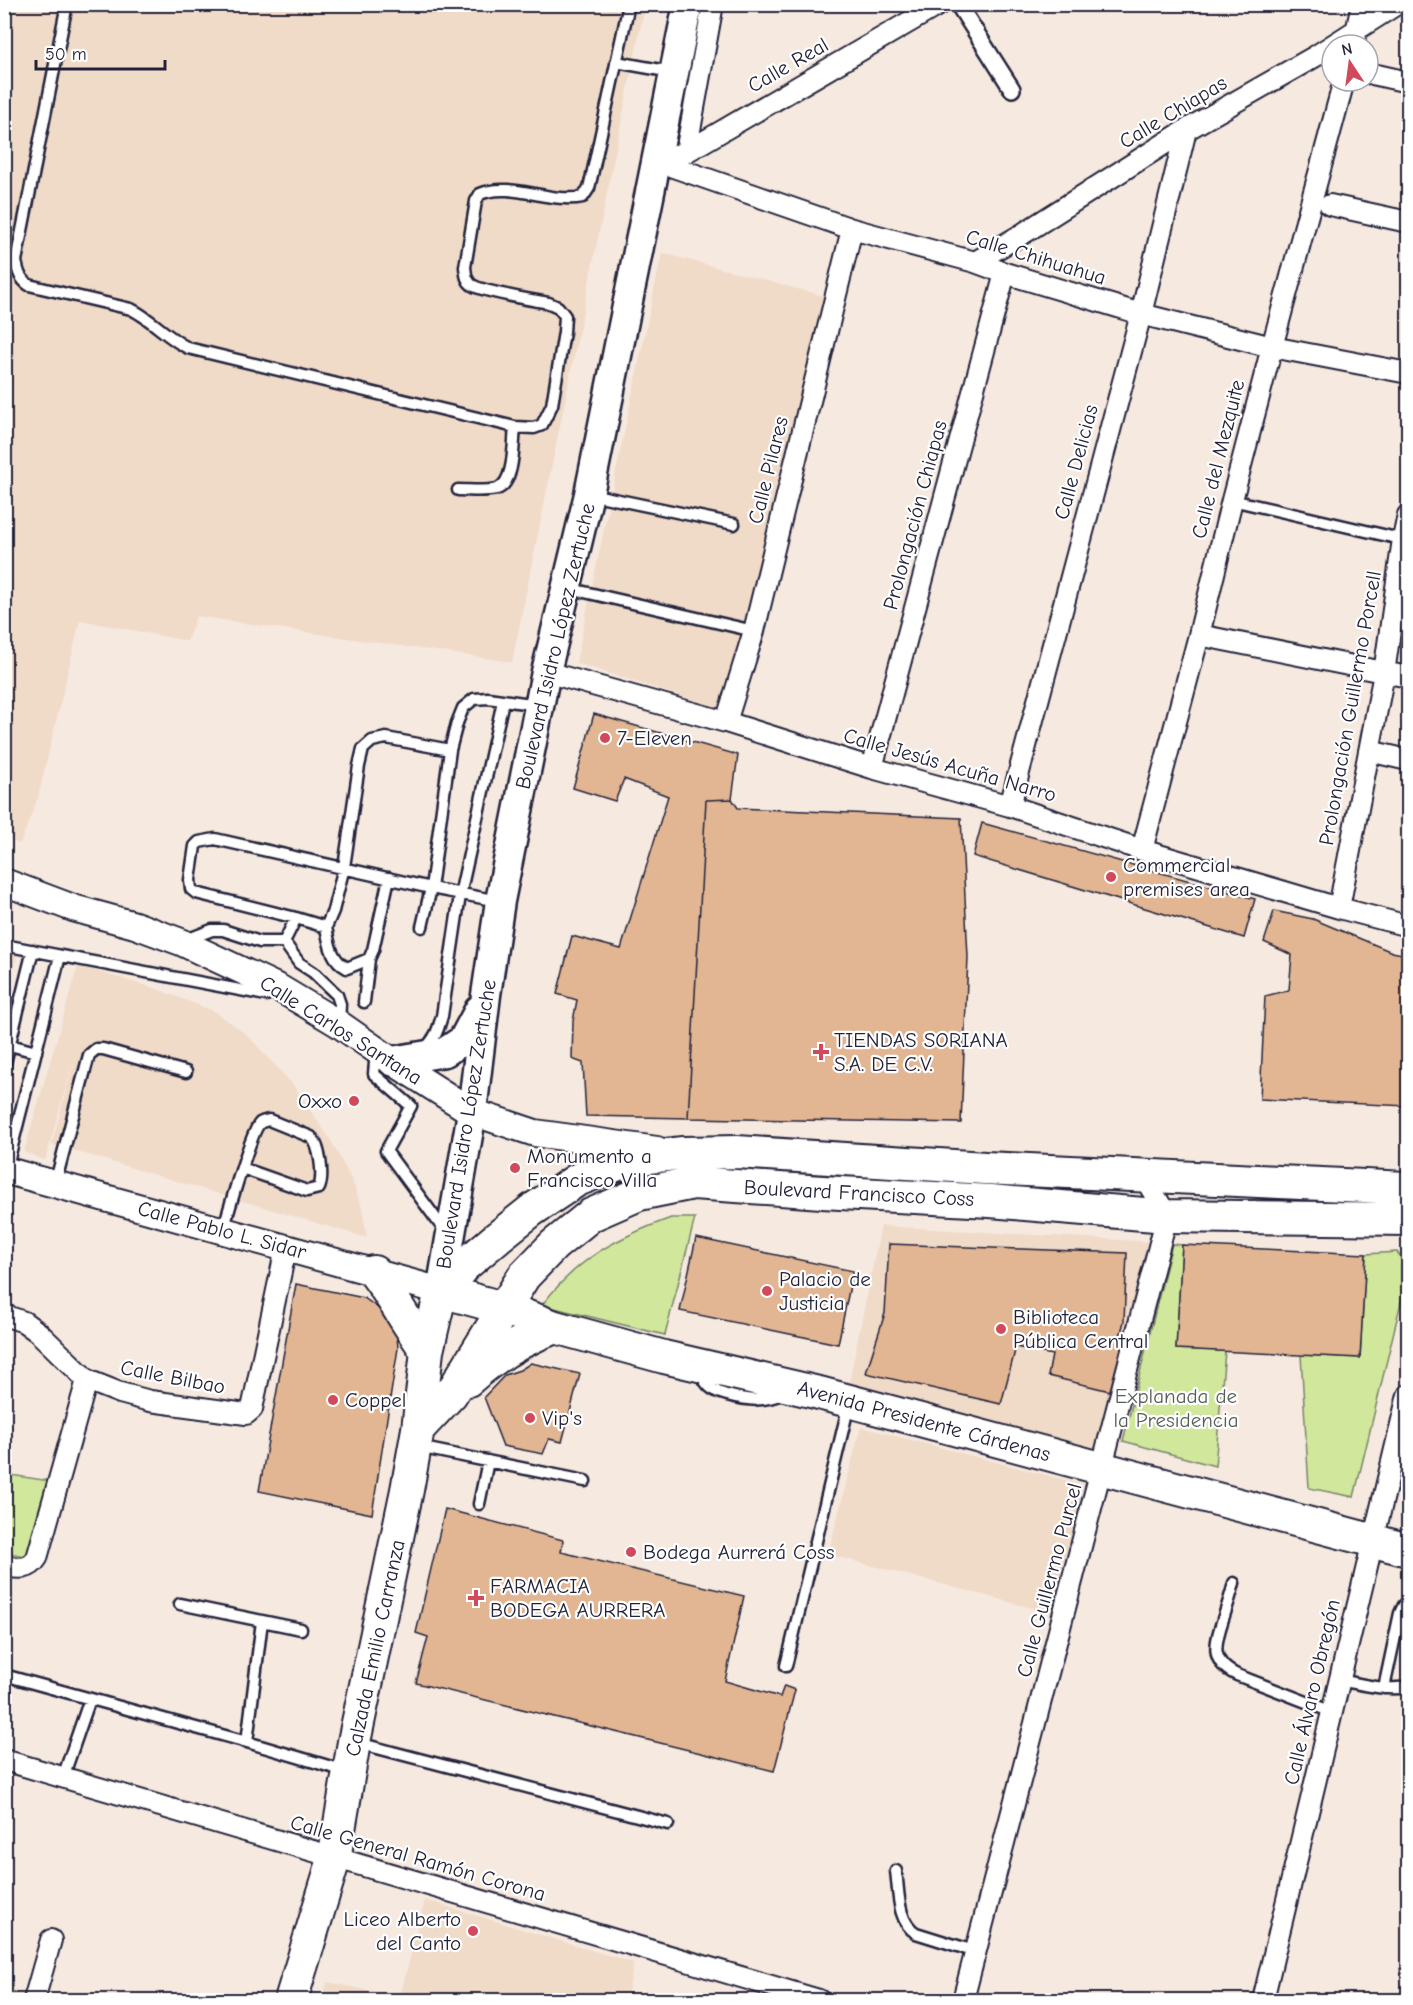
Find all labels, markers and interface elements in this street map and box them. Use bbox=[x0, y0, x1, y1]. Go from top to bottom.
street label: Calle Real bbox=[744, 32, 832, 98]
scale bar bbox=[36, 33, 165, 71]
north arrow bbox=[1320, 33, 1380, 93]
text: N bbox=[1340, 39, 1354, 59]
text: 50 m bbox=[45, 44, 87, 65]
street label: Calle Chiapas bbox=[1115, 71, 1231, 153]
street label: Calle Chihuahua bbox=[963, 224, 1109, 290]
street label: Calle del Mezquite bbox=[1187, 377, 1249, 541]
street label: Calle Delicias bbox=[1049, 402, 1103, 522]
street label: Calle Pilares bbox=[743, 414, 793, 526]
street label: Prolongación Chiapas bbox=[878, 418, 952, 612]
street label: Boulevard Isidro López Zertuche bbox=[510, 501, 600, 791]
street label: Prolongación Guillermo Porcell bbox=[1314, 569, 1386, 847]
street label: Calle Jesús Acuña Narro bbox=[841, 723, 1059, 807]
place label: 7-Eleven bbox=[617, 726, 692, 750]
marker: 7-Eleven bbox=[598, 731, 612, 745]
place label: Commercial premises area bbox=[1123, 853, 1250, 901]
marker: Commercial premises area bbox=[1104, 870, 1118, 884]
street label: Calle Carlos Santana bbox=[256, 970, 426, 1090]
street label: Boulevard Isidro López Zertuche bbox=[431, 978, 501, 1270]
place label: TIENDAS SORIANA S.A. DE C.V. bbox=[834, 1028, 1008, 1076]
marker: TIENDAS SORIANA S.A. DE C.V. bbox=[812, 1043, 830, 1061]
place label: Oxxo bbox=[298, 1089, 342, 1113]
marker: Oxxo bbox=[347, 1094, 361, 1108]
place label: Monumento a Francisco Villa bbox=[527, 1144, 657, 1192]
marker: Monumento a Francisco Villa bbox=[508, 1161, 522, 1175]
street label: Boulevard Francisco Coss bbox=[743, 1175, 975, 1211]
street label: Calle Pablo L. Sidar bbox=[135, 1196, 310, 1264]
place label: Palacio de Justicia bbox=[779, 1267, 871, 1315]
marker: Palacio de Justicia bbox=[760, 1284, 774, 1298]
place label: Biblioteca Pública Central bbox=[1013, 1305, 1148, 1353]
marker: Biblioteca Pública Central bbox=[994, 1322, 1008, 1336]
street label: Calle Bilbao bbox=[119, 1355, 227, 1399]
street label: Avenida Presidente Cárdenas bbox=[795, 1376, 1053, 1466]
park label: Explanada de la Presidencia bbox=[1113, 1384, 1239, 1432]
place label: Coppel bbox=[345, 1388, 406, 1412]
marker: Coppel bbox=[326, 1393, 340, 1407]
place label: Vip's bbox=[542, 1406, 582, 1430]
marker: Vip's bbox=[523, 1411, 537, 1425]
street label: Calle Guillermo Purcel bbox=[1012, 1480, 1086, 1680]
street label: Calzada Emilio Carranza bbox=[340, 1537, 410, 1759]
place label: Bodega Aurrerá Coss bbox=[643, 1540, 834, 1564]
marker: Bodega Aurrerá Coss bbox=[624, 1545, 638, 1559]
place label: FARMACIA BODEGA AURRERA bbox=[490, 1574, 666, 1622]
marker: FARMACIA BODEGA AURRERA bbox=[467, 1589, 485, 1607]
street label: Calle Álvaro Obregón bbox=[1279, 1597, 1345, 1787]
street label: Calle General Ramón Corona bbox=[288, 1810, 548, 1906]
place label: Liceo Alberto del Canto bbox=[344, 1907, 461, 1955]
marker: Liceo Alberto del Canto bbox=[466, 1924, 480, 1938]

